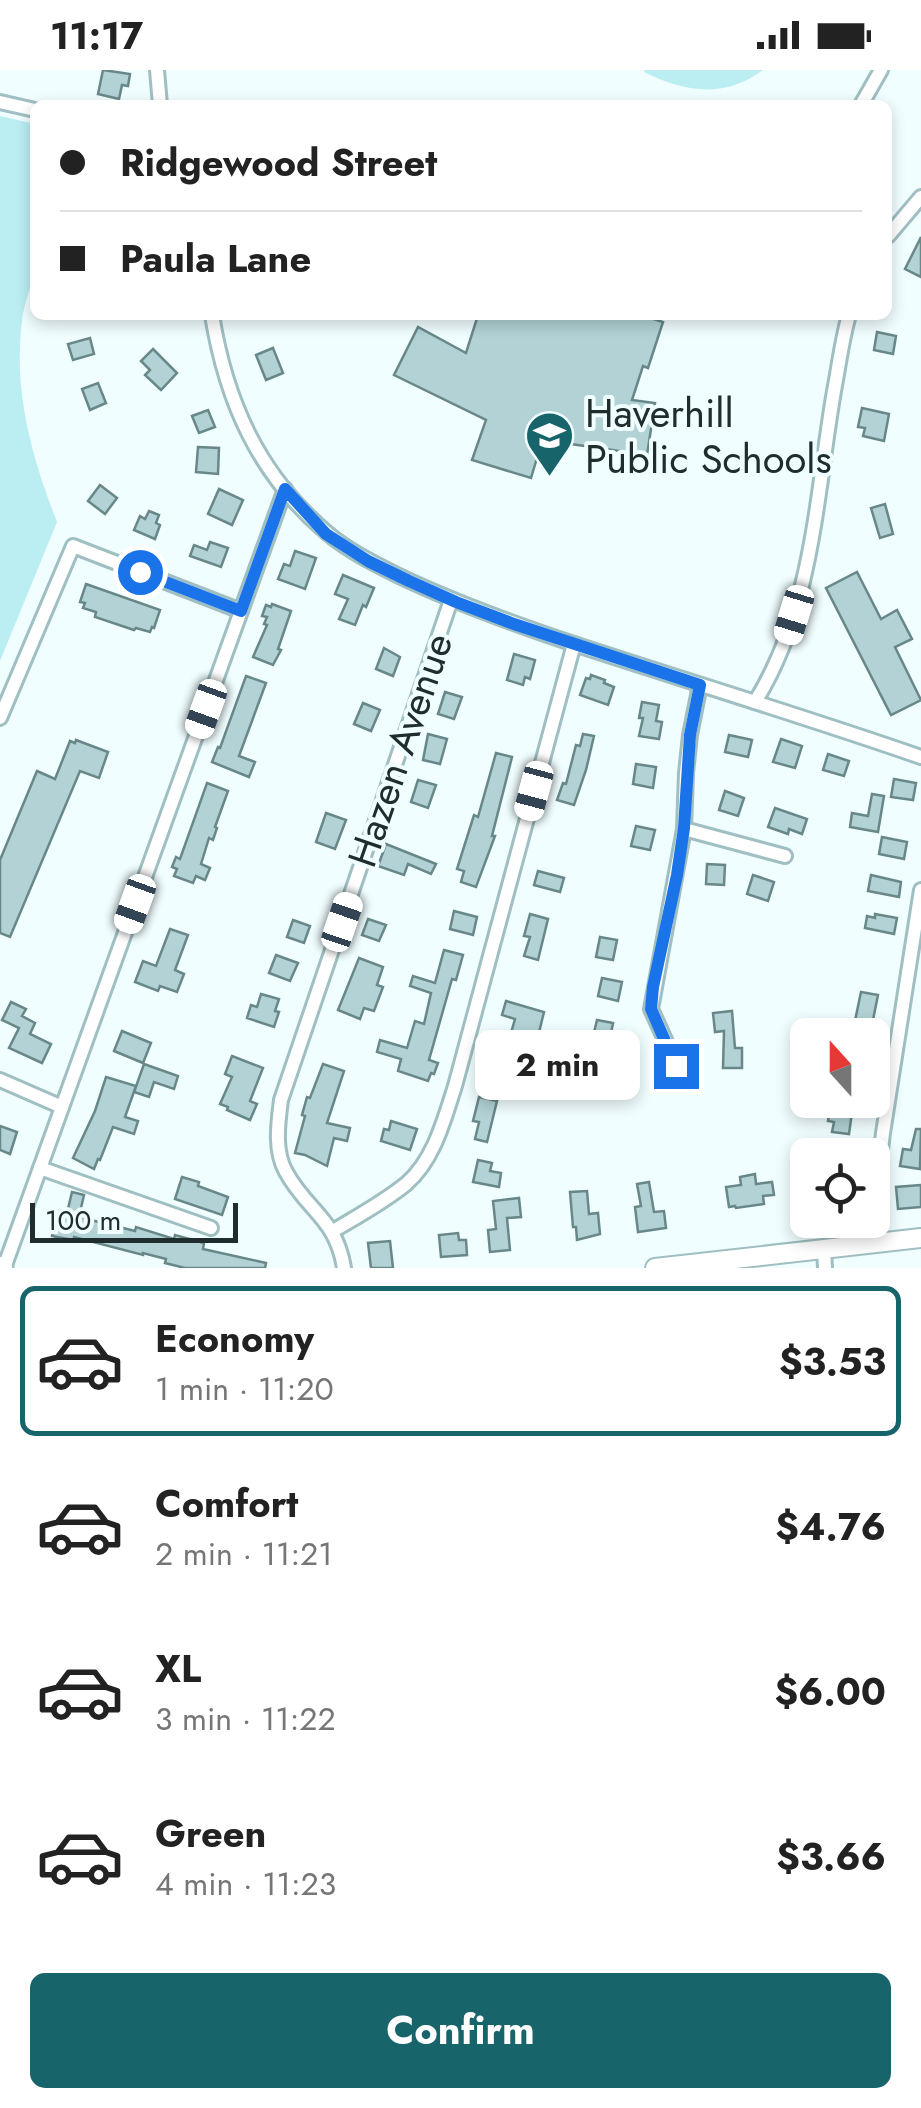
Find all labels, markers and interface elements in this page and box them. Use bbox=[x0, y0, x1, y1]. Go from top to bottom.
text: 11:17 bbox=[50, 8, 143, 63]
text: Ridgewood Street bbox=[120, 135, 437, 190]
text: Paula Lane bbox=[120, 231, 311, 286]
place label: Haverhill Public Schools bbox=[585, 384, 832, 488]
school or university icon: Haverhill Public Schools bbox=[524, 410, 576, 478]
route start bbox=[118, 550, 163, 595]
car bbox=[771, 582, 817, 648]
street label: Hazen Avenue bbox=[333, 625, 467, 875]
car bbox=[182, 676, 230, 742]
car bbox=[512, 758, 556, 824]
car bbox=[111, 871, 159, 937]
car bbox=[318, 889, 366, 955]
north arrow bbox=[790, 1018, 890, 1118]
map controls bbox=[790, 1018, 890, 1238]
callout: 2 min bbox=[476, 1031, 641, 1101]
text: 2 min bbox=[515, 1042, 600, 1088]
route end bbox=[654, 1044, 699, 1089]
button: locate bbox=[790, 1138, 890, 1238]
scale bar bbox=[30, 1198, 238, 1242]
text: 100 m bbox=[45, 1200, 121, 1241]
text: Economy bbox=[155, 1311, 314, 1366]
icon: car bbox=[35, 1316, 125, 1406]
text: $3.53 bbox=[779, 1334, 886, 1389]
text: 1 min · 11:20 bbox=[155, 1366, 334, 1412]
text: Comfort bbox=[155, 1476, 298, 1531]
icon: car bbox=[35, 1481, 125, 1571]
text: $4.76 bbox=[775, 1499, 886, 1554]
text: 2 min · 11:21 bbox=[155, 1531, 333, 1577]
text: XL bbox=[155, 1641, 201, 1696]
icon: car bbox=[35, 1646, 125, 1736]
text: $6.00 bbox=[774, 1664, 886, 1719]
text: 3 min · 11:22 bbox=[155, 1696, 336, 1742]
text: Green bbox=[155, 1806, 266, 1861]
icon: car bbox=[35, 1811, 125, 1901]
text: $3.66 bbox=[776, 1829, 886, 1884]
text: 4 min · 11:23 bbox=[155, 1861, 336, 1907]
button: Confirm bbox=[30, 1973, 891, 2088]

